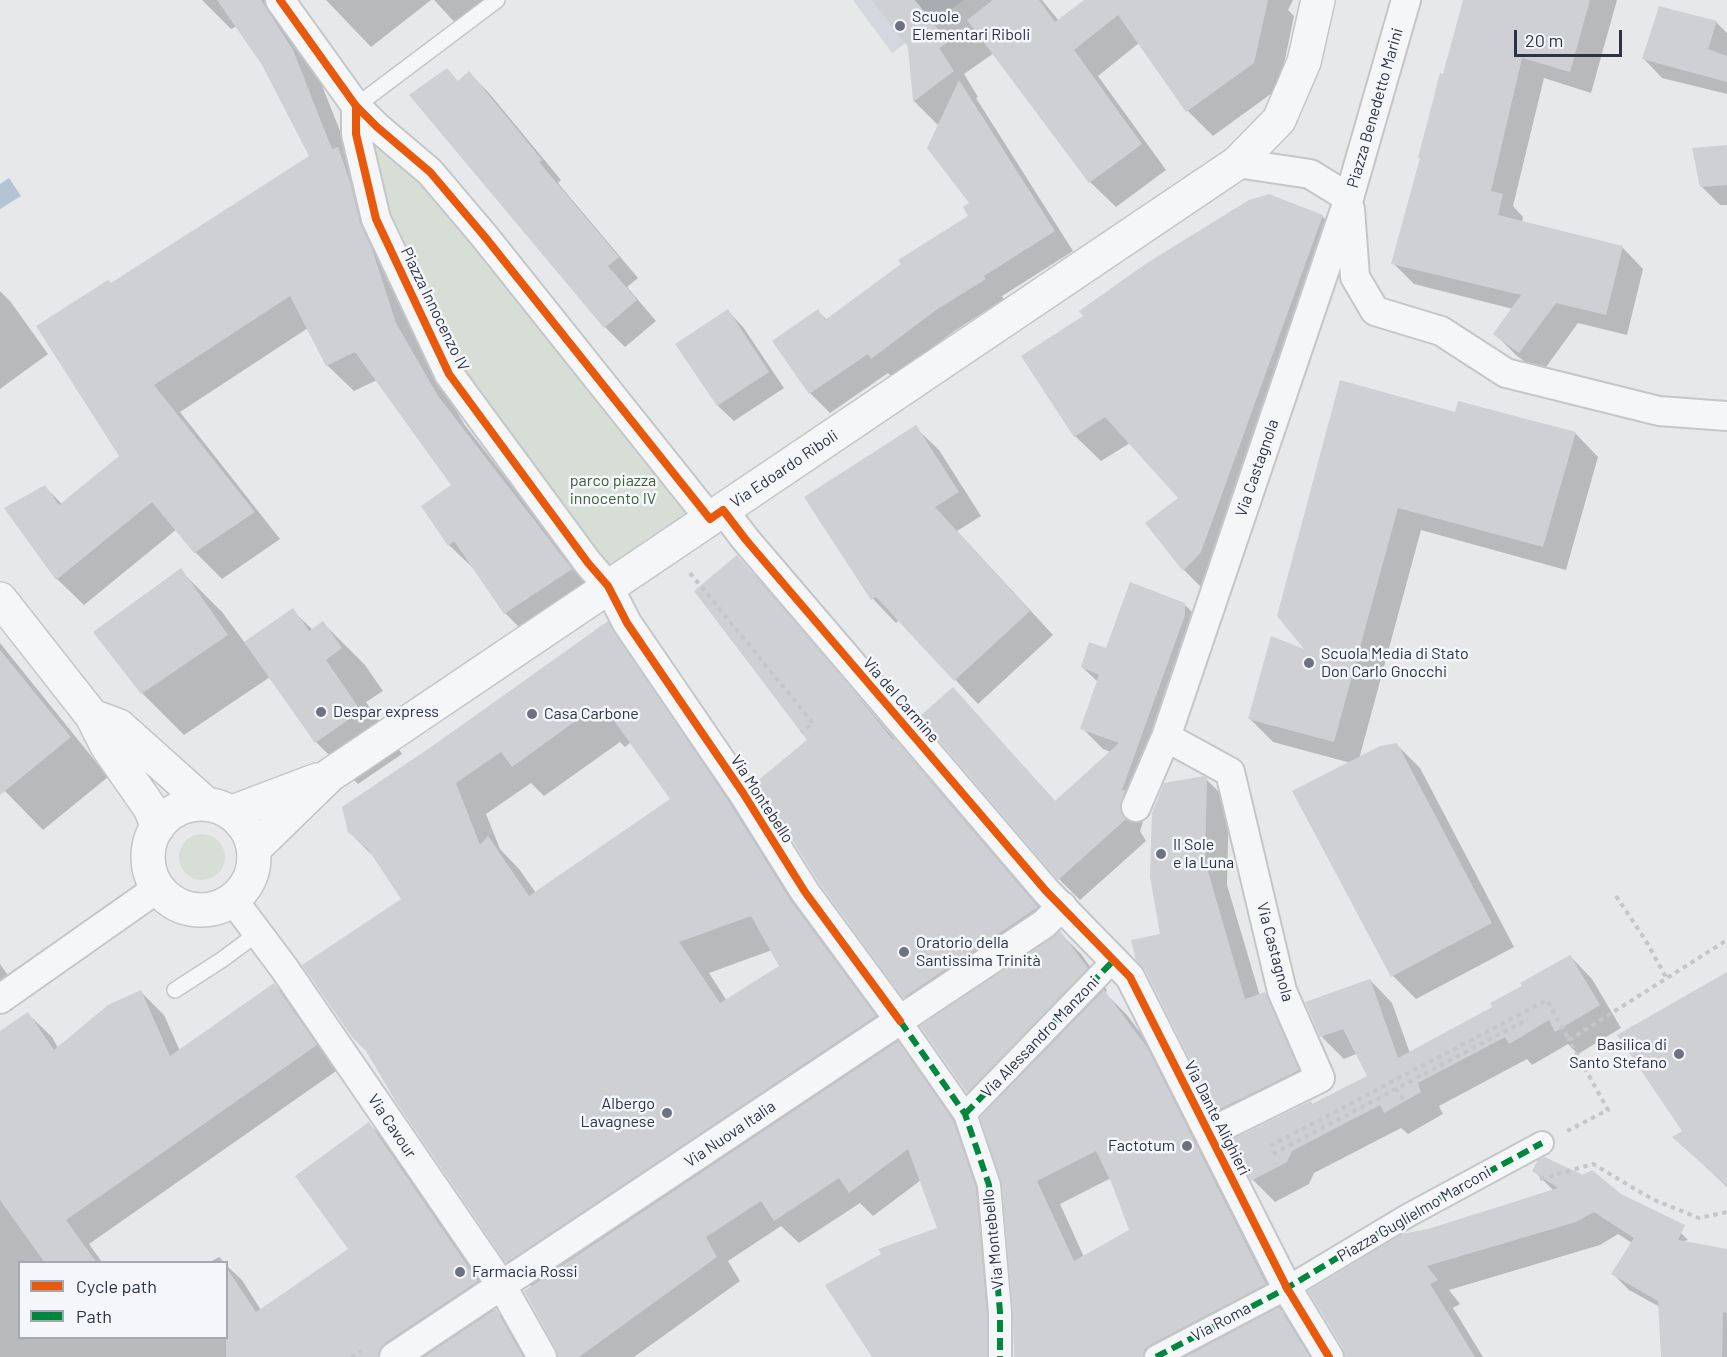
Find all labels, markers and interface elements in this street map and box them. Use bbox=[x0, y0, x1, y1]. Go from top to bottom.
place label: Scuole Elementari Riboli bbox=[912, 7, 1030, 45]
scale bar bbox=[1517, 18, 1625, 56]
marker: Scuole Elementari Riboli bbox=[893, 19, 907, 33]
street label: Piazza Benedetto Marini bbox=[1343, 26, 1407, 190]
text: 20 m bbox=[1525, 29, 1563, 51]
street label: Piazza Innocenzo IV bbox=[397, 244, 473, 374]
street label: Via Castagnola bbox=[1231, 417, 1283, 519]
street label: Via Edoardo Riboli bbox=[727, 426, 841, 512]
park label: parco piazza innocento IV bbox=[570, 471, 656, 509]
place label: Scuola Media di Stato Don Carlo Gnocchi bbox=[1321, 644, 1469, 682]
street label: Via del Carmine bbox=[859, 653, 943, 747]
marker: Scuola Media di Stato Don Carlo Gnocchi bbox=[1302, 656, 1316, 670]
place label: Despar express bbox=[333, 702, 439, 722]
place label: Casa Carbone bbox=[544, 704, 639, 724]
marker: Despar express bbox=[314, 705, 328, 719]
marker: Casa Carbone bbox=[525, 707, 539, 721]
street label: Via Montebello bbox=[726, 751, 798, 847]
place label: Il Sole e la Luna bbox=[1173, 835, 1234, 873]
marker: Il Sole e la Luna bbox=[1154, 847, 1168, 861]
street label: Via Castagnola bbox=[1253, 900, 1297, 1004]
place label: Oratorio della Santissima Trinità bbox=[916, 933, 1041, 971]
marker: Oratorio della Santissima Trinità bbox=[897, 945, 911, 959]
street label: Via Alessandro Manzoni bbox=[977, 972, 1103, 1102]
place label: Basilica di Santo Stefano bbox=[1569, 1035, 1667, 1073]
marker: Basilica di Santo Stefano bbox=[1672, 1047, 1686, 1061]
street label: Via Dante Alighieri bbox=[1180, 1058, 1254, 1178]
street label: Via Cavour bbox=[364, 1090, 420, 1162]
place label: Albergo Lavagnese bbox=[581, 1094, 655, 1132]
street label: Via Nuova Italia bbox=[681, 1097, 779, 1171]
marker: Albergo Lavagnese bbox=[660, 1106, 674, 1120]
place label: Factotum bbox=[1108, 1136, 1175, 1156]
marker: Factotum bbox=[1180, 1139, 1194, 1153]
street label: Piazza Guglielmo Marconi bbox=[1334, 1162, 1494, 1266]
street label: Via Montebello bbox=[978, 1188, 1008, 1290]
legend bbox=[18, 1261, 228, 1339]
place label: Farmacia Rossi bbox=[472, 1262, 577, 1282]
marker: Farmacia Rossi bbox=[453, 1265, 467, 1279]
text: Cycle path bbox=[76, 1275, 157, 1297]
street label: Via Roma bbox=[1188, 1298, 1254, 1346]
text: Path bbox=[76, 1305, 112, 1327]

